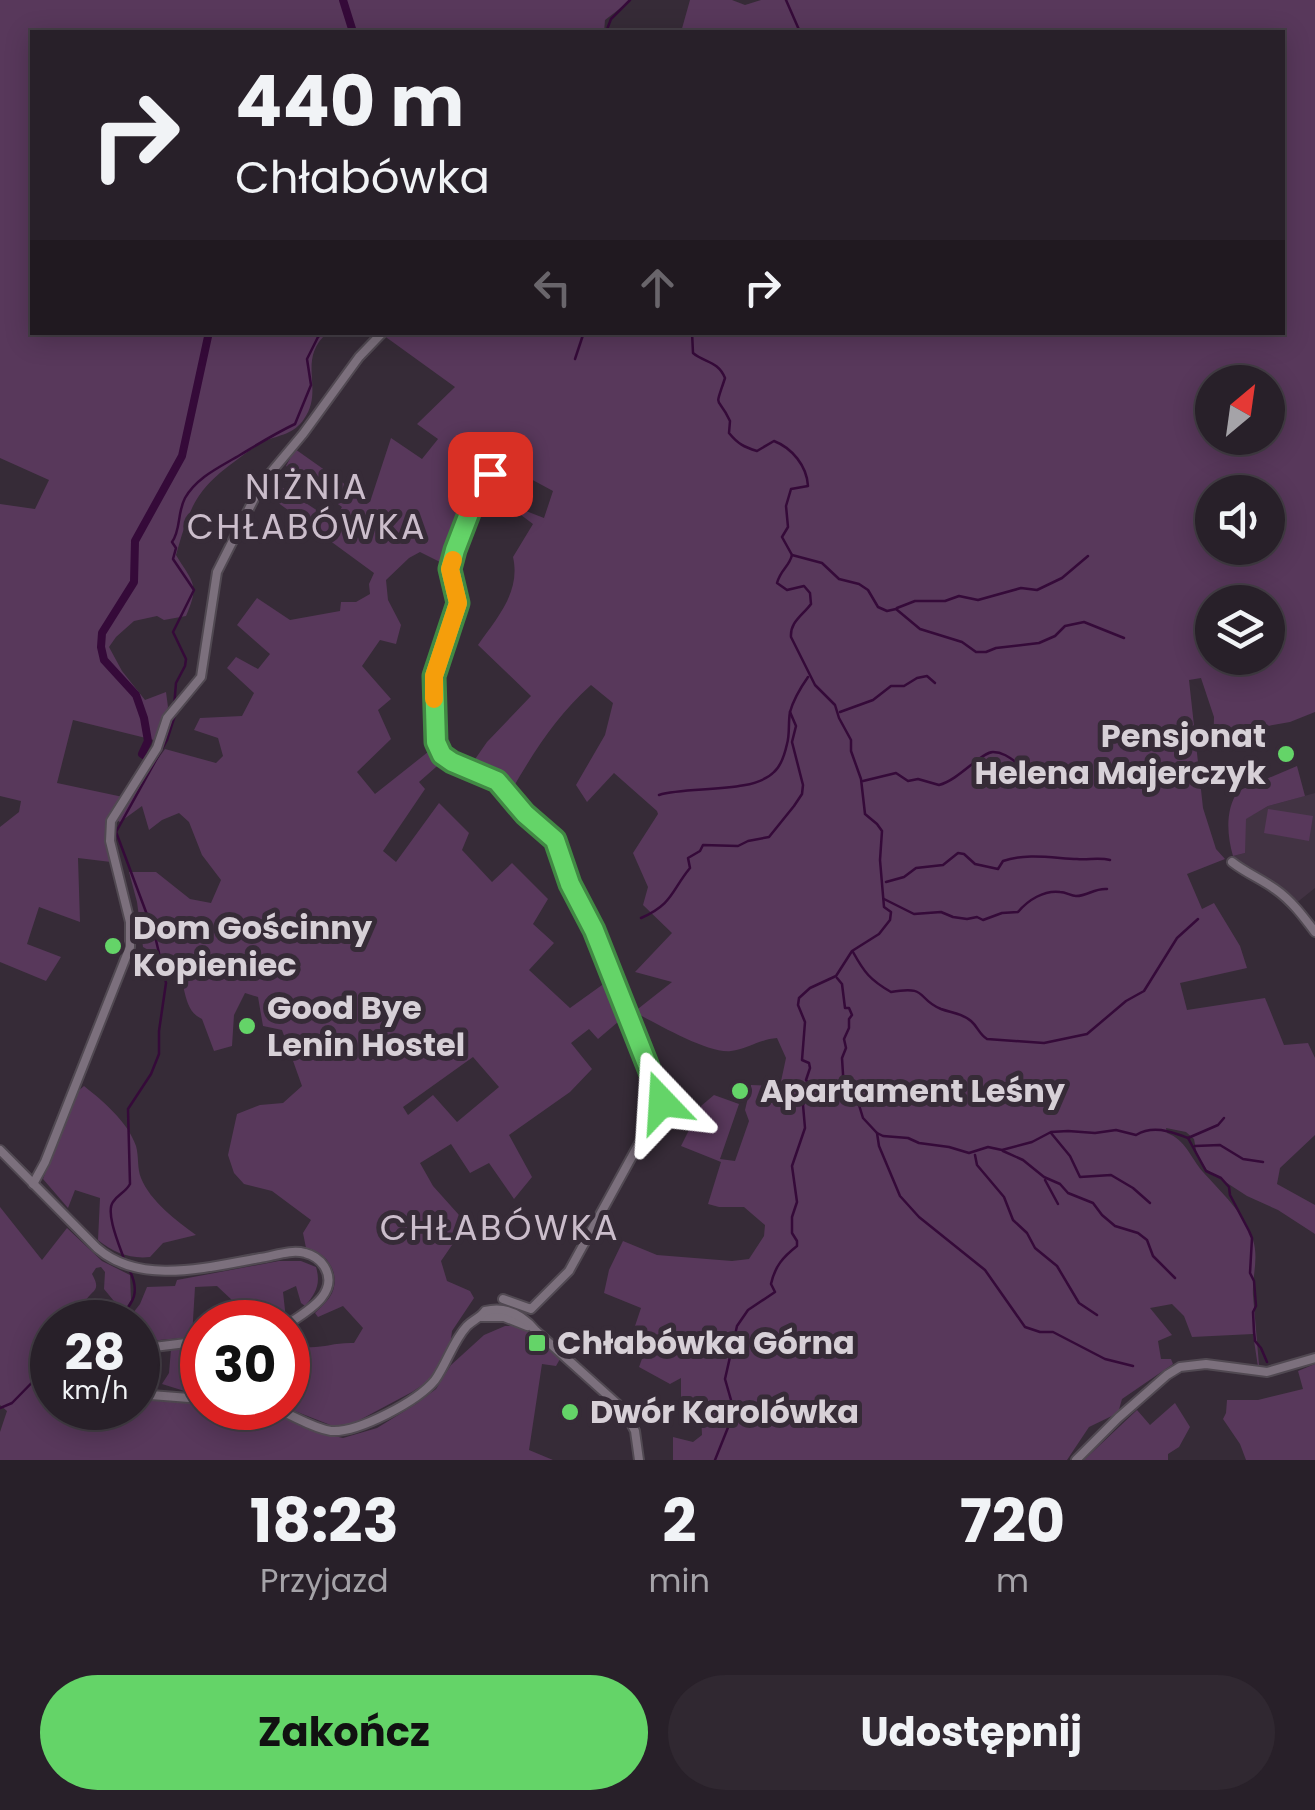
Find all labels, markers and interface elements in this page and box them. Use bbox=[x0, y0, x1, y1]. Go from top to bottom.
text: 440 m bbox=[235, 52, 464, 151]
icon: right bbox=[70, 70, 200, 200]
text: Chłabówka bbox=[235, 146, 490, 209]
icon: left bbox=[525, 260, 580, 315]
icon: ahead bbox=[630, 260, 685, 315]
icon: right bbox=[735, 260, 790, 315]
north arrow bbox=[1195, 365, 1285, 455]
map controls bbox=[1195, 365, 1285, 675]
pin bbox=[448, 432, 533, 517]
icon: arrive bbox=[463, 447, 518, 502]
district label: NIŻNIA CHŁABÓWKA bbox=[187, 462, 427, 551]
button: sound bbox=[1195, 475, 1285, 565]
button: layers bbox=[1195, 585, 1285, 675]
place label: Pensjonat Helena Majerczyk bbox=[975, 713, 1266, 795]
marker: Pensjonat Helena Majerczyk bbox=[1275, 743, 1297, 765]
place label: Dom Gościnny Kopieniec bbox=[133, 905, 373, 987]
marker: Dom Gościnny Kopieniec bbox=[102, 935, 124, 957]
place label: Good Bye Lenin Hostel bbox=[267, 985, 465, 1067]
marker: Good Bye Lenin Hostel bbox=[236, 1015, 258, 1037]
position arrow bbox=[610, 1050, 714, 1154]
place label: Apartament Leśny bbox=[760, 1068, 1066, 1113]
marker: Apartament Leśny bbox=[729, 1080, 751, 1102]
district label: CHŁABÓWKA bbox=[380, 1203, 620, 1252]
speed limit sign: 30 bbox=[180, 1300, 310, 1430]
text: 28 bbox=[65, 1317, 125, 1388]
place label: Chłabówka Górna bbox=[557, 1320, 855, 1365]
marker: Chłabówka Górna bbox=[526, 1332, 548, 1354]
text: km/h bbox=[62, 1373, 128, 1408]
place label: Dwór Karolówka bbox=[590, 1389, 859, 1434]
marker: Dwór Karolówka bbox=[559, 1401, 581, 1423]
text: 18:23 bbox=[250, 1479, 399, 1563]
text: 2 bbox=[662, 1479, 696, 1563]
text: 720 bbox=[960, 1479, 1065, 1563]
text: Przyjazd bbox=[260, 1558, 389, 1603]
text: min bbox=[649, 1558, 710, 1603]
text: m bbox=[996, 1558, 1029, 1603]
button: Zakończ bbox=[40, 1675, 648, 1790]
button: Udostępnij bbox=[668, 1675, 1275, 1790]

